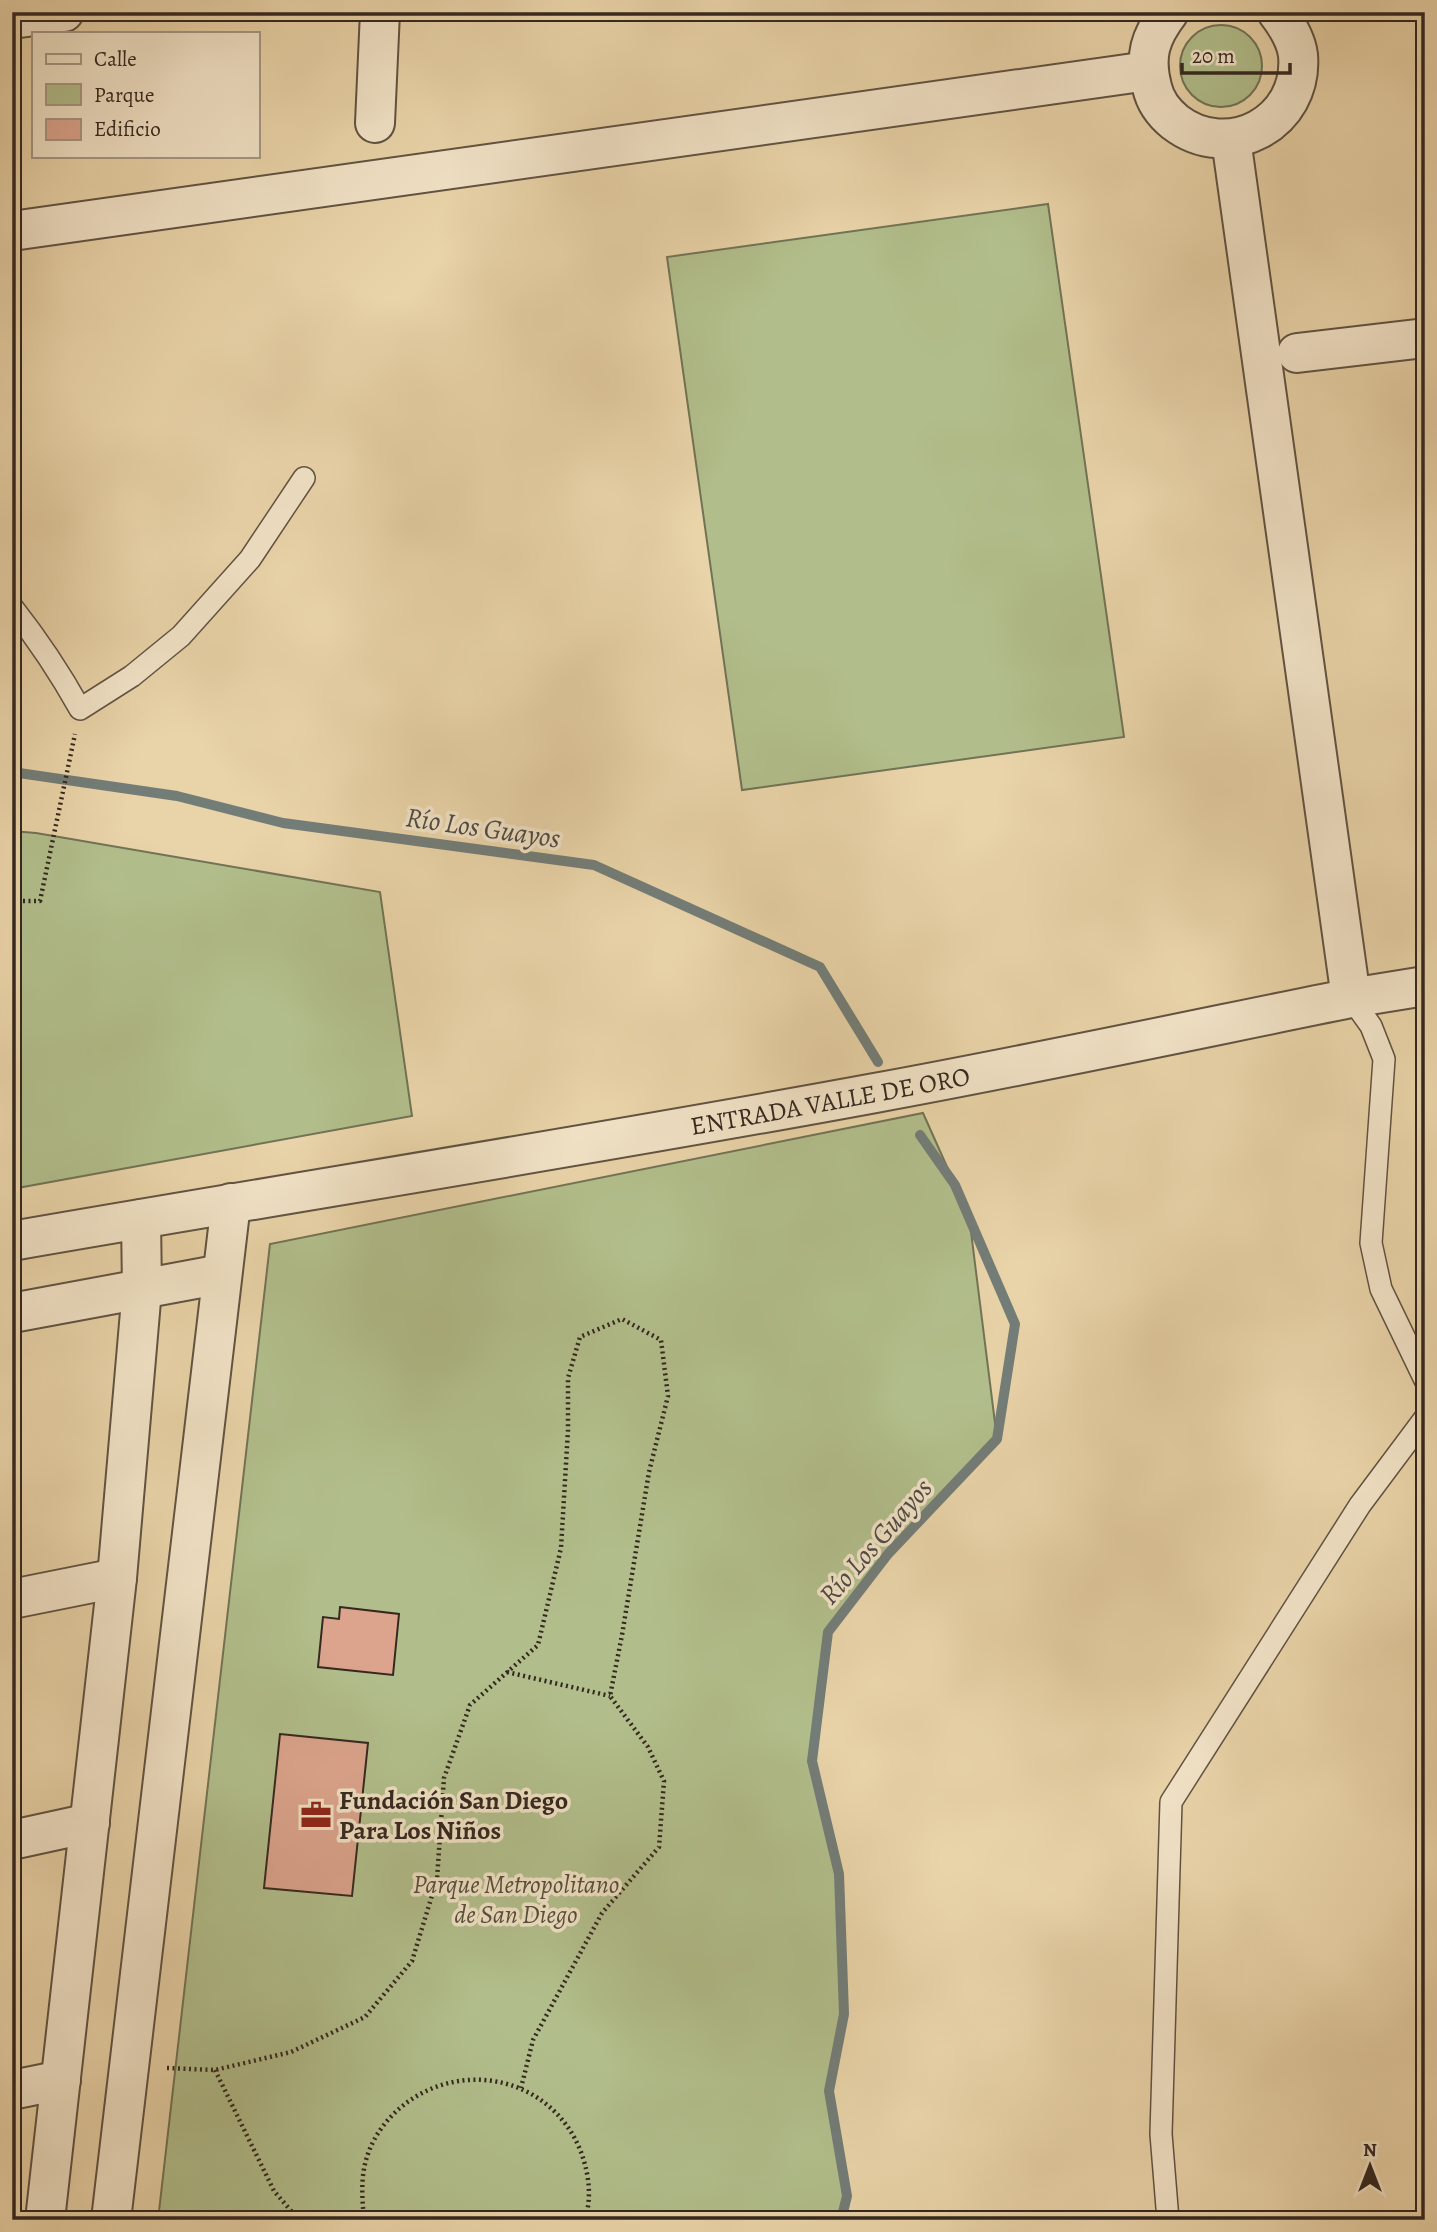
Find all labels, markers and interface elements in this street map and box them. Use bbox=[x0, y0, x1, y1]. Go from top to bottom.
legend bbox=[32, 32, 259, 158]
scale bar bbox=[1182, 32, 1290, 76]
text: 20 m bbox=[1192, 42, 1235, 70]
text: Calle bbox=[94, 45, 137, 73]
text: Parque bbox=[94, 81, 154, 109]
text: Edificio bbox=[94, 115, 161, 143]
water label: Río Los Guayos bbox=[403, 798, 563, 858]
street label: ENTRADA VALLE DE ORO bbox=[688, 1059, 973, 1144]
water label: Río Los Guayos bbox=[810, 1470, 941, 1613]
place label: Fundación San Diego Para Los Niños bbox=[339, 1783, 568, 1848]
office icon: Fundación San Diego Para Los Niños bbox=[299, 1798, 333, 1832]
park label: Parque Metropolitano de San Diego bbox=[413, 1867, 619, 1932]
north arrow bbox=[1336, 2130, 1406, 2200]
text: N bbox=[1363, 2137, 1377, 2163]

